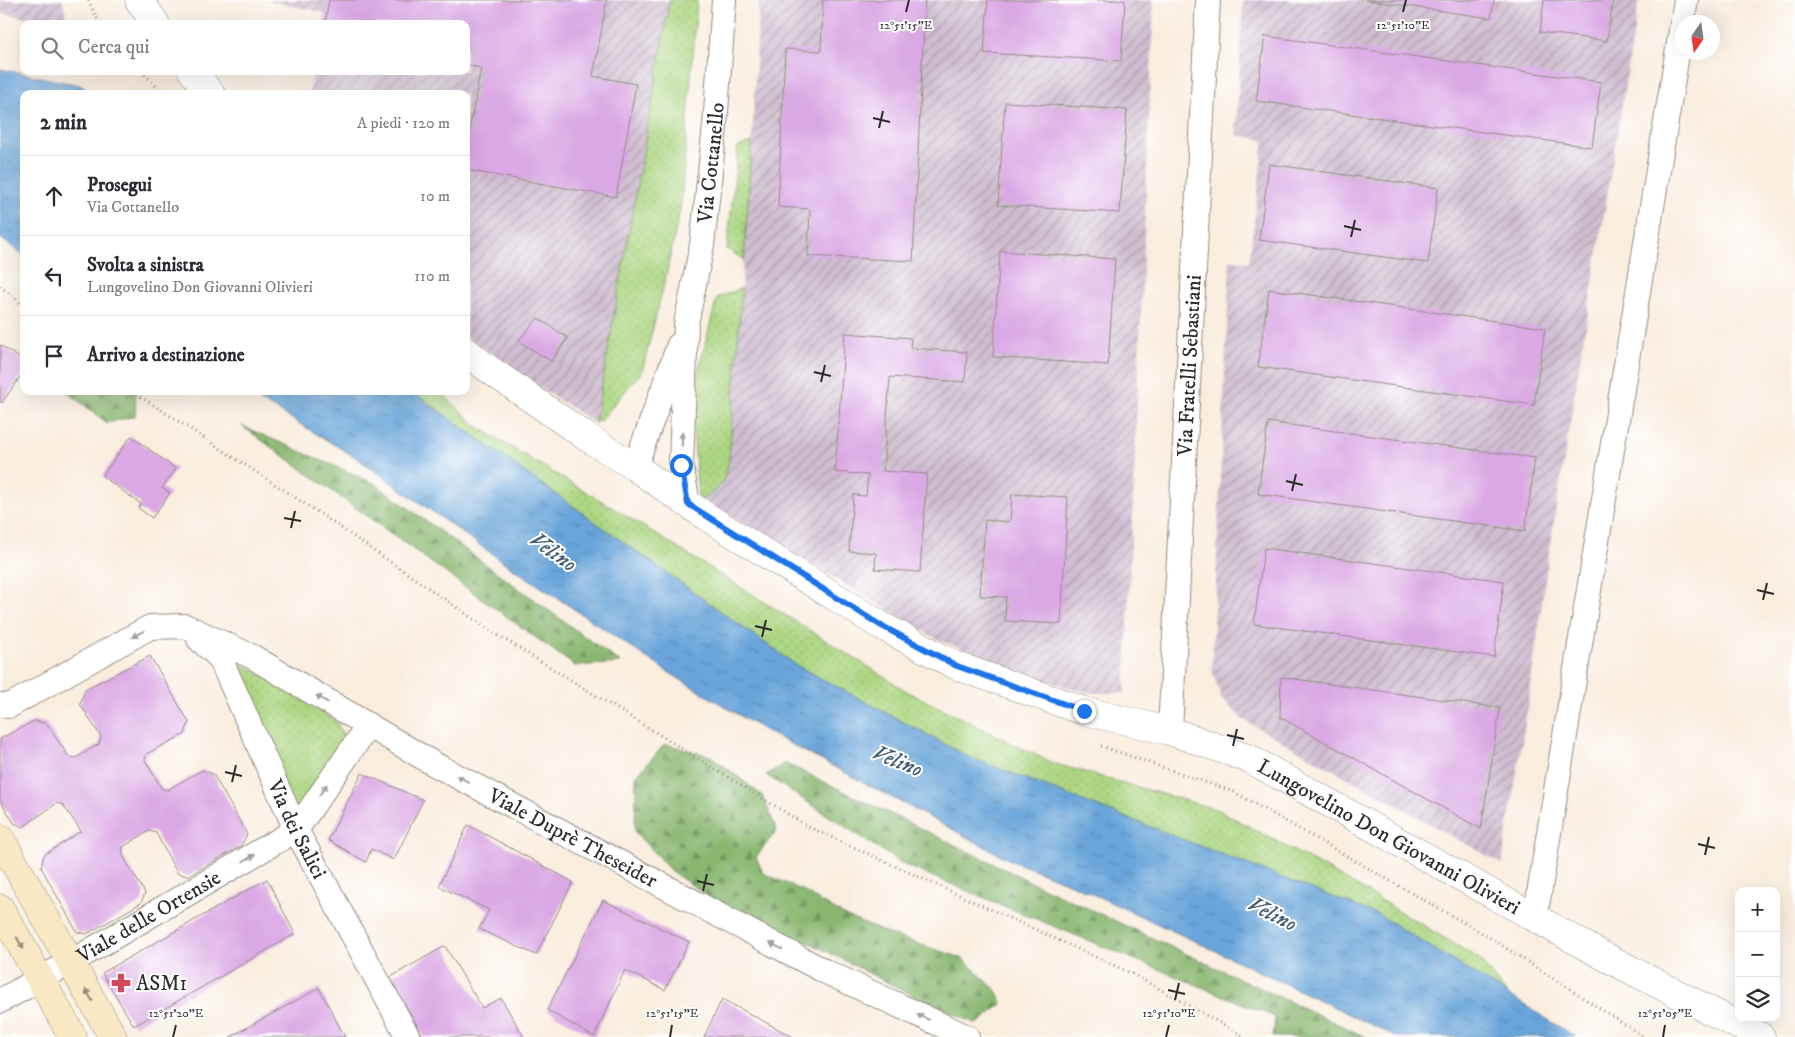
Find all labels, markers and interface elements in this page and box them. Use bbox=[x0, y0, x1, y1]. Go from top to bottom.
north arrow bbox=[1675, 15, 1720, 60]
text: 12°51'15"E bbox=[880, 18, 933, 33]
text: 12°51'10"E bbox=[1377, 18, 1430, 33]
search box bbox=[20, 20, 470, 75]
icon: search bbox=[38, 34, 66, 62]
text: Cerca qui bbox=[78, 36, 149, 59]
street label: Via Cottanello bbox=[692, 102, 731, 225]
text: 2 min bbox=[40, 110, 87, 136]
text: A piedi · 120 m bbox=[357, 113, 450, 133]
text: Prosegui bbox=[87, 174, 152, 197]
icon: ahead bbox=[40, 182, 68, 210]
text: 10 m bbox=[420, 186, 450, 206]
text: Via Cottanello bbox=[87, 197, 179, 217]
text: Svolta a sinistra bbox=[87, 254, 204, 277]
icon: left bbox=[40, 262, 68, 290]
text: 110 m bbox=[414, 266, 450, 286]
street label: Via Fratelli Sebastiani bbox=[1172, 274, 1208, 458]
text: Lungovelino Don Giovanni Olivieri bbox=[87, 277, 313, 297]
icon: arrive bbox=[40, 342, 68, 370]
text: Arrivo a destinazione bbox=[87, 344, 245, 367]
one-way arrow bbox=[679, 430, 687, 446]
route start bbox=[670, 454, 693, 477]
water label: Velino bbox=[524, 526, 582, 578]
one-way arrow bbox=[131, 629, 145, 638]
one-way arrow bbox=[315, 694, 328, 703]
route end bbox=[1073, 700, 1096, 723]
water label: Velino bbox=[869, 739, 926, 784]
street label: Lungovelino Don Giovanni Olivieri bbox=[1253, 754, 1525, 921]
street label: Via dei Salici bbox=[261, 775, 332, 884]
one-way arrow bbox=[456, 775, 470, 783]
one-way arrow bbox=[319, 783, 328, 797]
street label: Viale Duprè Theseider bbox=[482, 783, 662, 894]
one-way arrow bbox=[242, 853, 255, 862]
street label: Viale delle Ortensie bbox=[72, 865, 226, 970]
map controls bbox=[1735, 887, 1780, 1022]
button: + bbox=[1735, 887, 1780, 932]
water label: Velino bbox=[1243, 891, 1301, 938]
button: − bbox=[1735, 932, 1780, 977]
one-way arrow bbox=[16, 936, 24, 951]
one-way arrow bbox=[770, 941, 783, 950]
place label: ASM1 bbox=[136, 971, 187, 997]
pharmacy icon: ASM1 bbox=[110, 972, 132, 994]
button: layers bbox=[1735, 977, 1780, 1022]
one-way arrow bbox=[85, 987, 93, 1002]
text: 12°51'20"E bbox=[149, 1006, 204, 1021]
text: 12°51'15"E bbox=[646, 1006, 699, 1021]
text: 12°51'10"E bbox=[1143, 1006, 1196, 1021]
text: 12°51'05"E bbox=[1638, 1006, 1693, 1021]
one-way arrow bbox=[915, 1012, 930, 1021]

